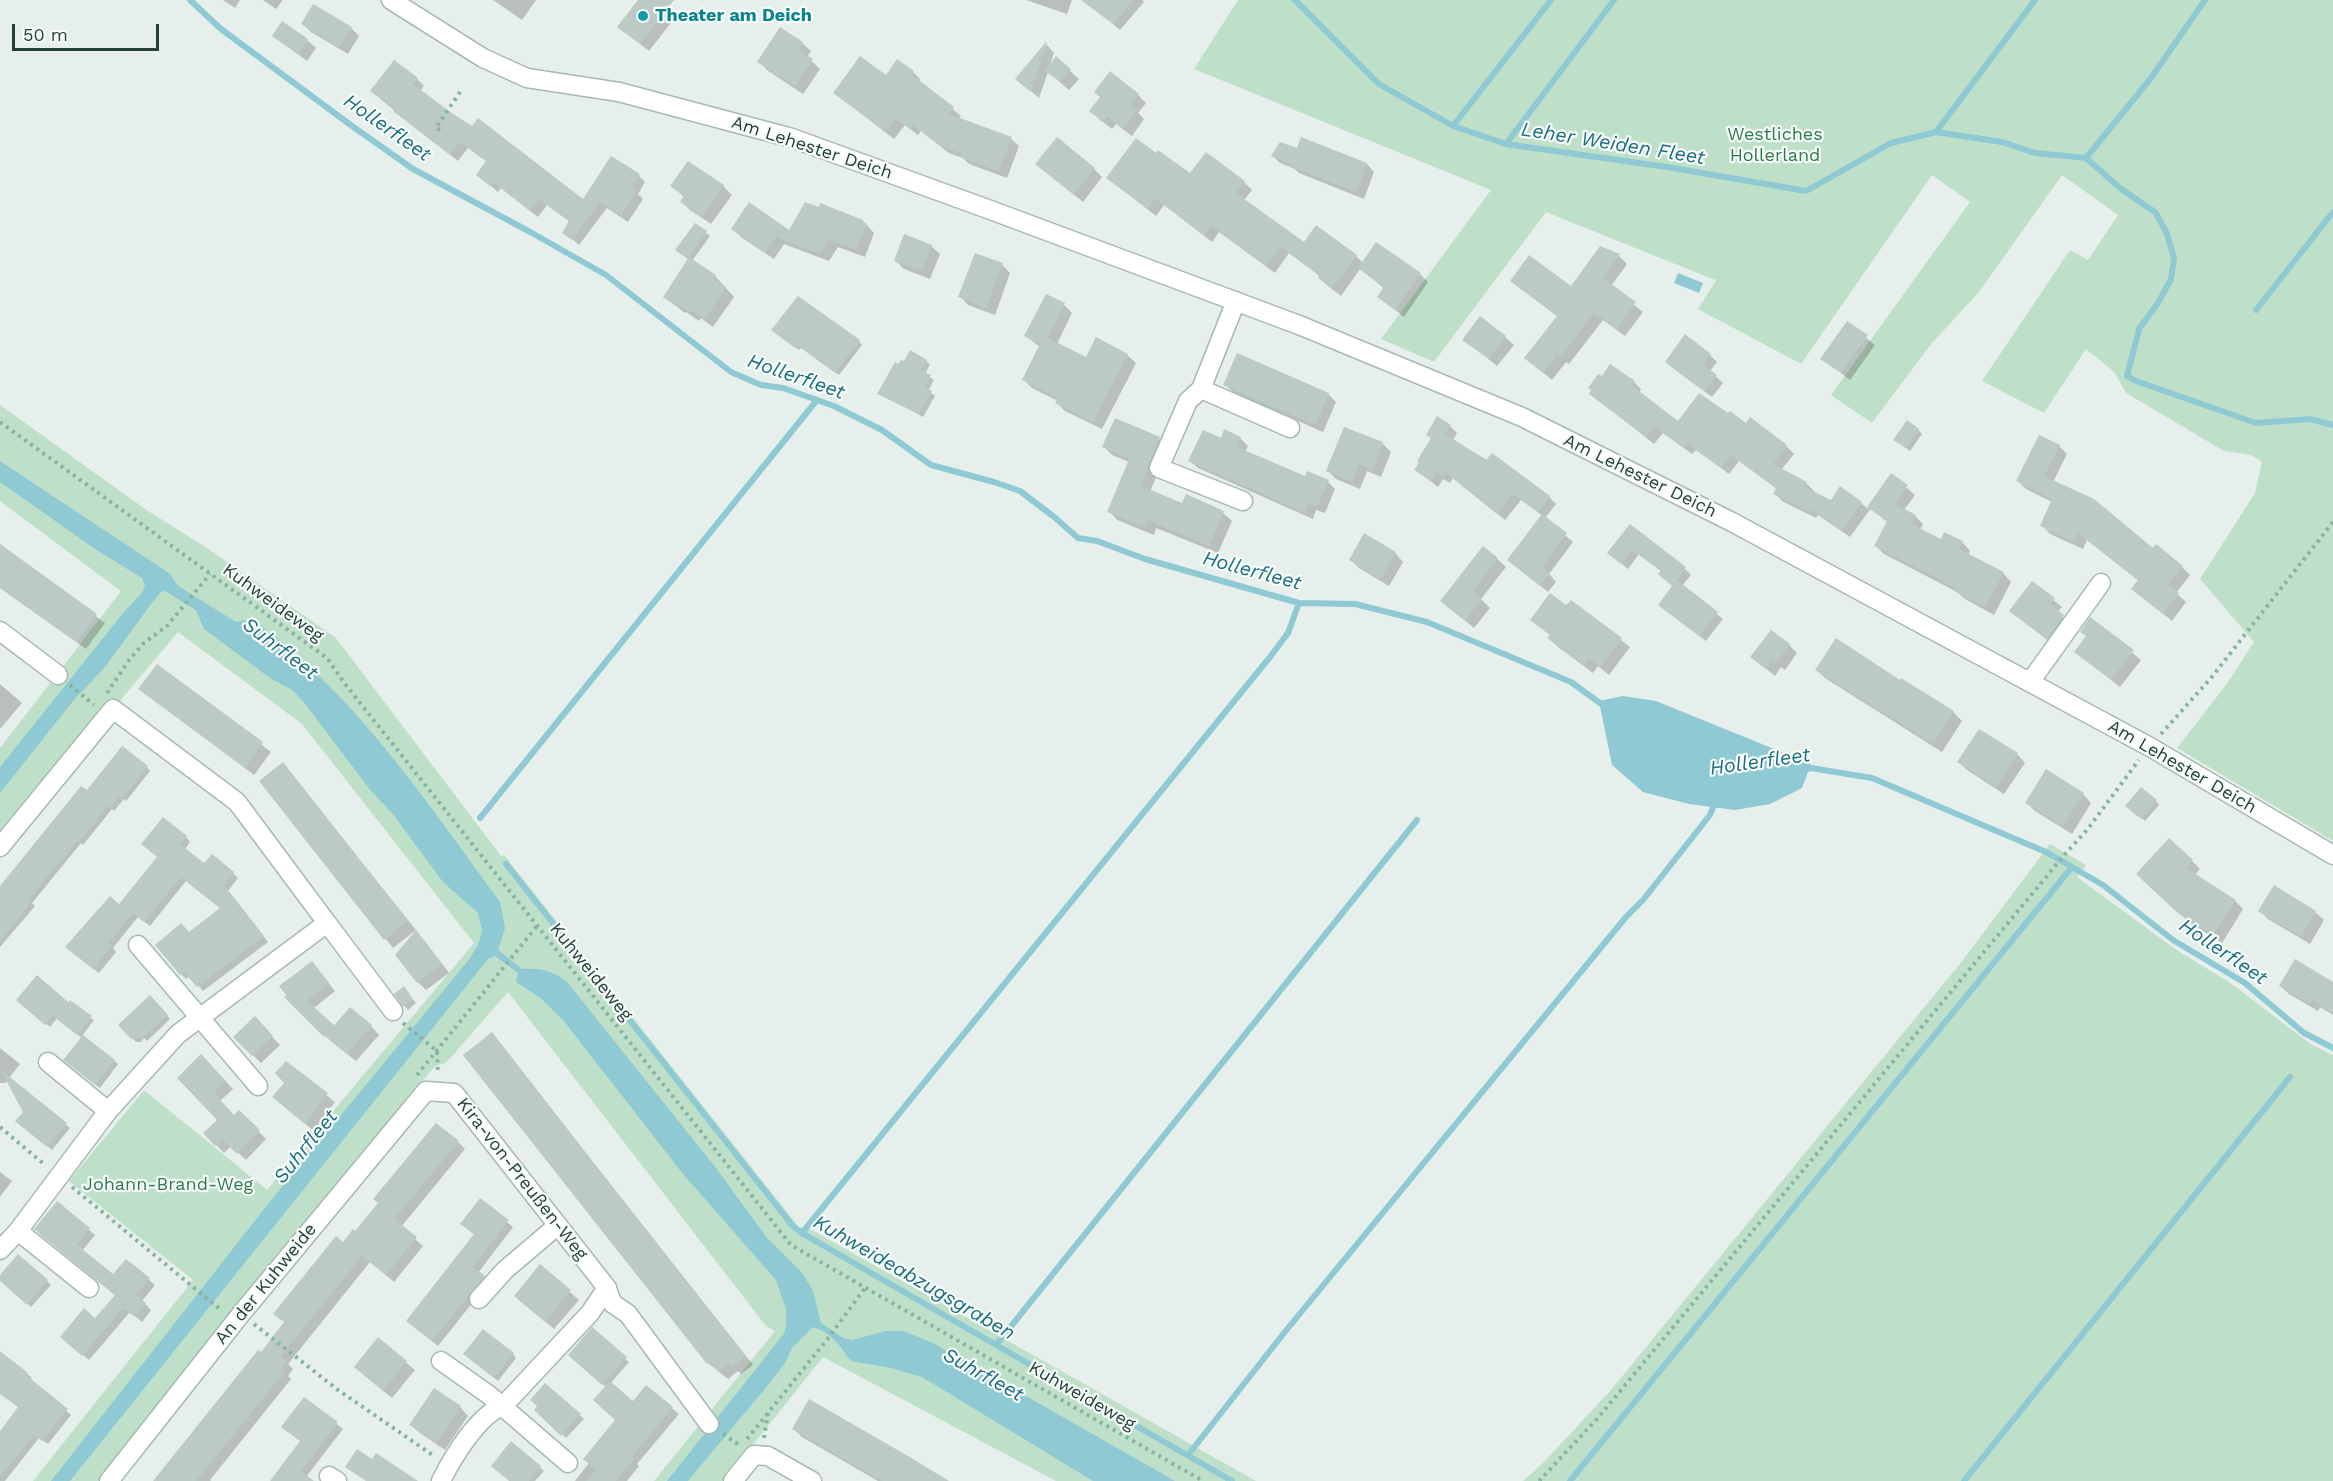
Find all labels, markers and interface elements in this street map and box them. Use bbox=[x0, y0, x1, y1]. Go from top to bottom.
place label: Theater am Deich bbox=[655, 5, 812, 27]
marker: Theater am Deich bbox=[636, 9, 650, 23]
scale bar bbox=[15, 12, 162, 50]
text: 50 m bbox=[23, 24, 68, 45]
water label: Hollerfleet bbox=[339, 89, 435, 167]
street label: Am Lehester Deich bbox=[729, 112, 895, 184]
water label: Leher Weiden Fleet bbox=[1519, 118, 1707, 170]
park label: Westliches Hollerland bbox=[1727, 124, 1823, 166]
water label: Hollerfleet bbox=[744, 349, 848, 405]
street label: Am Lehester Deich bbox=[1560, 430, 1720, 522]
water label: Hollerfleet bbox=[1200, 546, 1304, 596]
street label: Kuhweideweg bbox=[218, 559, 328, 647]
water label: Suhrfleet bbox=[238, 613, 322, 685]
street label: Am Lehester Deich bbox=[2104, 716, 2260, 818]
water label: Hollerfleet bbox=[1708, 743, 1812, 781]
water label: Hollerfleet bbox=[2174, 914, 2272, 990]
street label: Kuhweideweg bbox=[545, 919, 637, 1025]
street label: Kira-von-Preußen-Weg bbox=[452, 1093, 592, 1265]
water label: Suhrfleet bbox=[269, 1105, 343, 1189]
park label: Johann-Brand-Weg bbox=[83, 1174, 253, 1196]
water label: Kuhweideabzugsgraben bbox=[809, 1210, 1019, 1346]
street label: An der Kuhweide bbox=[211, 1219, 321, 1349]
water label: Suhrfleet bbox=[939, 1343, 1027, 1407]
street label: Kuhweideweg bbox=[1025, 1357, 1139, 1435]

